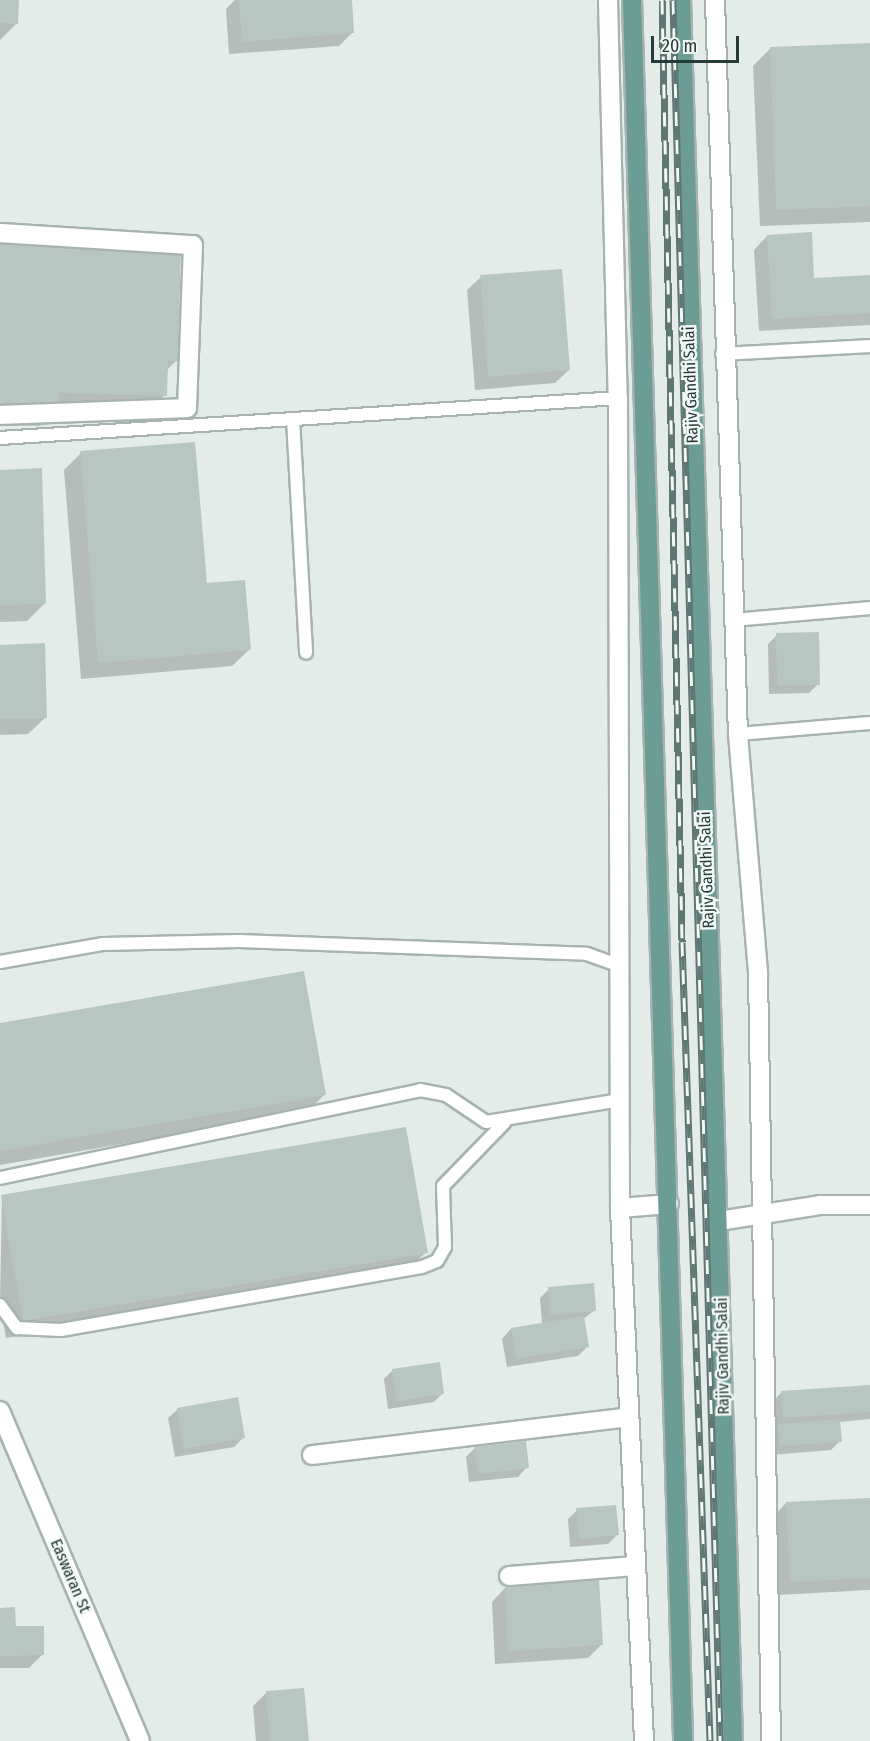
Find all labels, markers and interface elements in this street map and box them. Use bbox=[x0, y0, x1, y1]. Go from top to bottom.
scale bar bbox=[654, 24, 742, 62]
text: 20 m bbox=[662, 35, 697, 57]
street label: Rajiv Gandhi Salai bbox=[679, 326, 703, 444]
street label: Rajiv Gandhi Salai bbox=[695, 811, 719, 929]
street label: Rajiv Gandhi Salai bbox=[712, 1297, 734, 1415]
street label: Easwaran St bbox=[46, 1536, 94, 1616]

